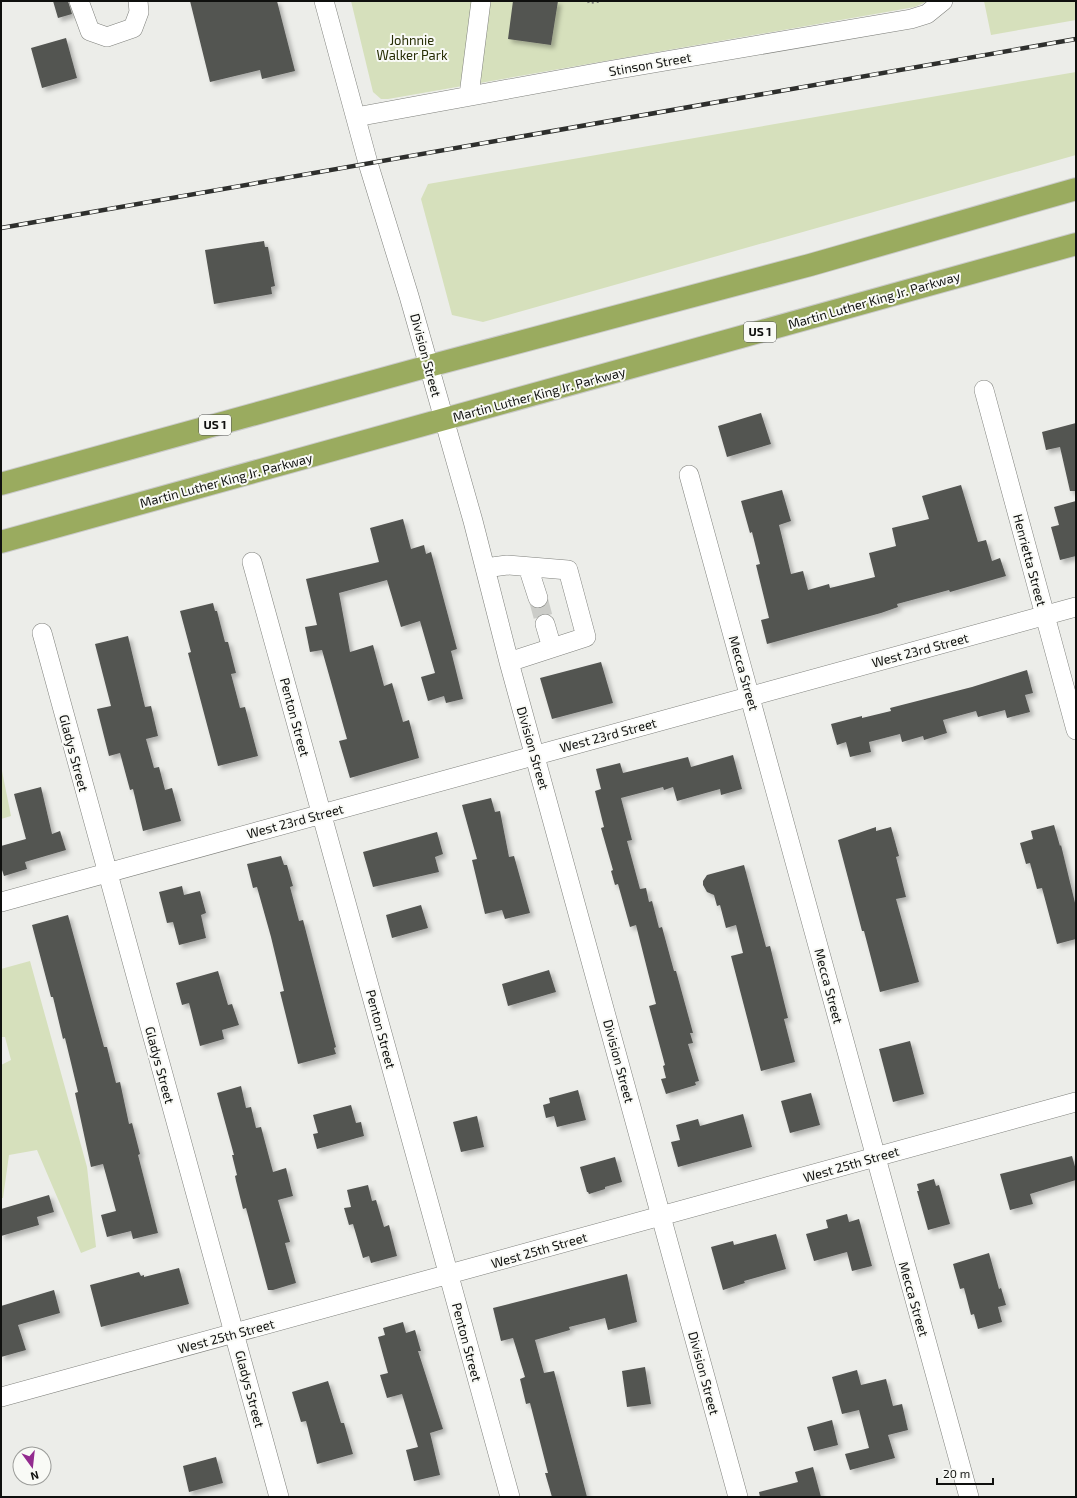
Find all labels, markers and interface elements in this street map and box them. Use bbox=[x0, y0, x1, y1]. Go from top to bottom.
park label: Johnnie Walker Park bbox=[377, 32, 448, 63]
street label: Stinson Street bbox=[607, 49, 693, 79]
street label: Martin Luther King Jr. Parkway bbox=[786, 268, 962, 332]
street label: Division Street bbox=[407, 312, 445, 399]
road number: US 1 bbox=[744, 322, 776, 342]
street label: Martin Luther King Jr. Parkway bbox=[451, 363, 627, 425]
road number: US 1 bbox=[199, 415, 231, 435]
street label: Martin Luther King Jr. Parkway bbox=[138, 449, 314, 511]
street label: Henrietta Street bbox=[1010, 512, 1050, 608]
street label: West 23rd Street bbox=[870, 629, 970, 671]
street label: Mecca Street bbox=[726, 634, 762, 712]
street label: Penton Street bbox=[277, 676, 313, 758]
street label: Division Street bbox=[513, 705, 553, 791]
street label: Gladys Street bbox=[56, 713, 92, 793]
street label: West 23rd Street bbox=[558, 714, 658, 756]
street label: West 23rd Street bbox=[245, 800, 345, 842]
street label: Mecca Street bbox=[811, 947, 847, 1025]
street label: Penton Street bbox=[363, 988, 399, 1070]
street label: Division Street bbox=[600, 1018, 638, 1105]
street label: Gladys Street bbox=[142, 1025, 178, 1105]
street label: West 25th Street bbox=[801, 1143, 901, 1185]
street label: West 25th Street bbox=[489, 1229, 589, 1271]
street label: Mecca Street bbox=[896, 1260, 932, 1338]
street label: Penton Street bbox=[449, 1301, 485, 1383]
street label: West 25th Street bbox=[176, 1315, 276, 1357]
street label: Division Street bbox=[685, 1330, 723, 1417]
street label: Gladys Street bbox=[232, 1349, 268, 1429]
north arrow bbox=[12, 1446, 52, 1486]
scale bar bbox=[937, 1460, 993, 1486]
text: 20 m bbox=[943, 1466, 970, 1480]
text: N bbox=[29, 1469, 40, 1483]

